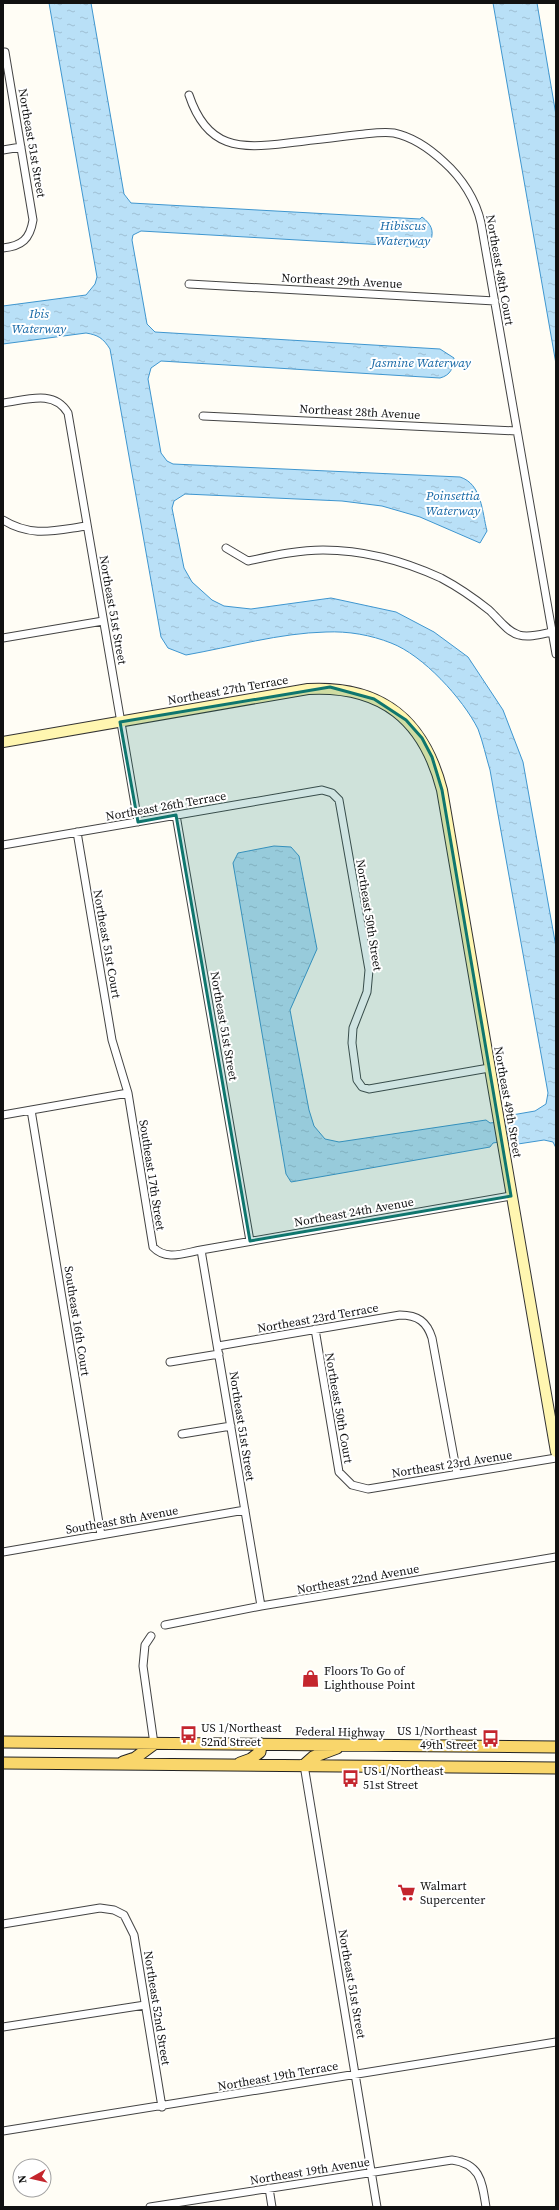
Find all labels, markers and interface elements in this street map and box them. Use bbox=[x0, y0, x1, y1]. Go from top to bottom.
street label: Northeast 51st Street bbox=[15, 87, 49, 199]
street label: Northeast 48th Court bbox=[482, 214, 518, 327]
water label: Hibiscus Waterway bbox=[376, 217, 431, 249]
street label: Northeast 29th Avenue bbox=[281, 270, 403, 292]
water label: Ibis Waterway bbox=[12, 305, 67, 337]
water label: Jasmine Waterway bbox=[369, 354, 472, 371]
street label: Northeast 28th Avenue bbox=[299, 401, 421, 423]
water label: Poinsettia Waterway bbox=[425, 487, 481, 519]
street label: Northeast 51st Street bbox=[96, 554, 130, 666]
street label: Northeast 27th Terrace bbox=[167, 672, 289, 708]
street label: Northeast 26th Terrace bbox=[105, 788, 227, 824]
street label: Northeast 50th Street bbox=[352, 858, 386, 972]
street label: Northeast 51st Court bbox=[90, 889, 124, 1000]
street label: Northeast 51st Street bbox=[207, 970, 241, 1082]
street label: Northeast 49th Street bbox=[490, 1045, 526, 1159]
street label: Southeast 17th Street bbox=[135, 1119, 169, 1231]
street label: Northeast 24th Avenue bbox=[293, 1194, 415, 1230]
street label: Southeast 16th Court bbox=[60, 1265, 94, 1377]
street label: Northeast 23rd Terrace bbox=[256, 1299, 380, 1337]
street label: Northeast 50th Court bbox=[321, 1352, 357, 1465]
street label: Northeast 51st Street bbox=[225, 1370, 259, 1482]
street label: Northeast 23rd Avenue bbox=[391, 1447, 513, 1481]
street label: Southeast 8th Avenue bbox=[64, 1502, 180, 1538]
street label: Northeast 22nd Avenue bbox=[296, 1560, 420, 1598]
place label: Floors To Go of Lighthouse Point bbox=[324, 1663, 415, 1693]
shop icon: Floors To Go of Lighthouse Point bbox=[301, 1668, 321, 1688]
place label: US 1/Northeast 52nd Street bbox=[201, 1720, 281, 1750]
street label: Federal Highway bbox=[295, 1723, 386, 1741]
place label: US 1/Northeast 49th Street bbox=[397, 1723, 477, 1753]
bus stop icon: US 1/Northeast 52nd Street bbox=[178, 1725, 198, 1745]
bus stop icon: US 1/Northeast 49th Street bbox=[480, 1728, 500, 1748]
place label: US 1/Northeast 51st Street bbox=[363, 1763, 443, 1793]
bus stop icon: US 1/Northeast 51st Street bbox=[340, 1768, 360, 1788]
place label: Walmart Supercenter bbox=[420, 1878, 485, 1908]
supermarket icon: Walmart Supercenter bbox=[397, 1883, 417, 1903]
street label: Northeast 51st Street bbox=[335, 1928, 369, 2040]
street label: Northeast 52nd Street bbox=[140, 1950, 174, 2066]
street label: Northeast 19th Terrace bbox=[217, 2058, 339, 2094]
street label: Northeast 19th Avenue bbox=[249, 2154, 371, 2188]
north arrow bbox=[12, 2158, 52, 2198]
text: N bbox=[15, 2174, 31, 2184]

